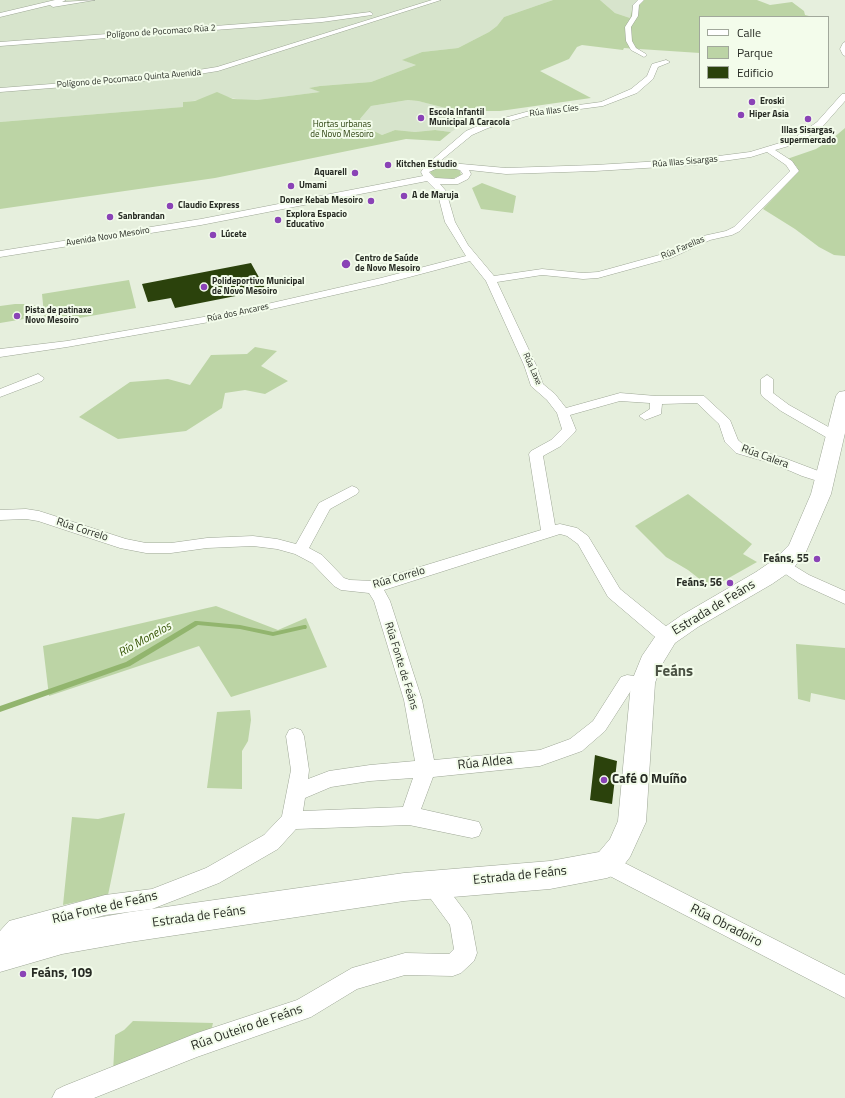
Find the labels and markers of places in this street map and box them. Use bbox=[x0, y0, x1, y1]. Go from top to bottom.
marker: Eroski bbox=[747, 97, 757, 107]
place label: Eroski bbox=[760, 97, 784, 107]
place label: Escola Infantil Municipal A Caracola bbox=[429, 108, 510, 129]
marker: Hiper Asia bbox=[736, 110, 746, 120]
place label: Hiper Asia bbox=[749, 110, 789, 120]
marker: Escola Infantil Municipal A Caracola bbox=[416, 113, 426, 123]
marker: Illas Sisargas, supermercado bbox=[803, 114, 813, 124]
place label: Illas Sisargas, supermercado bbox=[780, 126, 836, 147]
marker: Kitchen Estudio bbox=[383, 160, 393, 170]
place label: Kitchen Estudio bbox=[396, 160, 457, 170]
place label: Aquarell bbox=[314, 168, 347, 178]
marker: Aquarell bbox=[350, 168, 360, 178]
marker: Umami bbox=[286, 181, 296, 191]
place label: Umami bbox=[299, 181, 327, 191]
marker: A de Maruja bbox=[399, 191, 409, 201]
place label: A de Maruja bbox=[412, 191, 458, 201]
place label: Doner Kebab Mesoiro bbox=[280, 196, 363, 206]
marker: Doner Kebab Mesoiro bbox=[366, 196, 376, 206]
marker: Claudio Express bbox=[165, 201, 175, 211]
place label: Claudio Express bbox=[178, 201, 240, 211]
place label: Explora Espacio Educativo bbox=[286, 210, 347, 231]
marker: Sanbrandan bbox=[105, 212, 115, 222]
place label: Sanbrandan bbox=[118, 212, 165, 222]
marker: Explora Espacio Educativo bbox=[273, 215, 283, 225]
marker: Lúcete bbox=[208, 230, 218, 240]
place label: Lúcete bbox=[221, 230, 247, 240]
place label: Centro de Saúde de Novo Mesoiro bbox=[355, 254, 420, 275]
marker: Centro de Saúde de Novo Mesoiro bbox=[340, 258, 352, 270]
place label: Polideportivo Municipal de Novo Mesoiro bbox=[212, 277, 304, 298]
marker: Polideportivo Municipal de Novo Mesoiro bbox=[199, 282, 209, 292]
place label: Pista de patinaxe Novo Mesoiro bbox=[25, 306, 92, 327]
marker: Pista de patinaxe Novo Mesoiro bbox=[12, 311, 22, 321]
place label: Feáns, 55 bbox=[763, 552, 809, 566]
marker: Feáns, 55 bbox=[812, 554, 822, 564]
place label: Feáns, 56 bbox=[676, 576, 722, 590]
marker: Feáns, 56 bbox=[725, 578, 735, 588]
place label: Café O Muíño bbox=[612, 772, 687, 788]
marker: Café O Muíño bbox=[599, 775, 609, 785]
place label: Feáns, 109 bbox=[31, 966, 92, 982]
marker: Feáns, 109 bbox=[18, 969, 28, 979]

